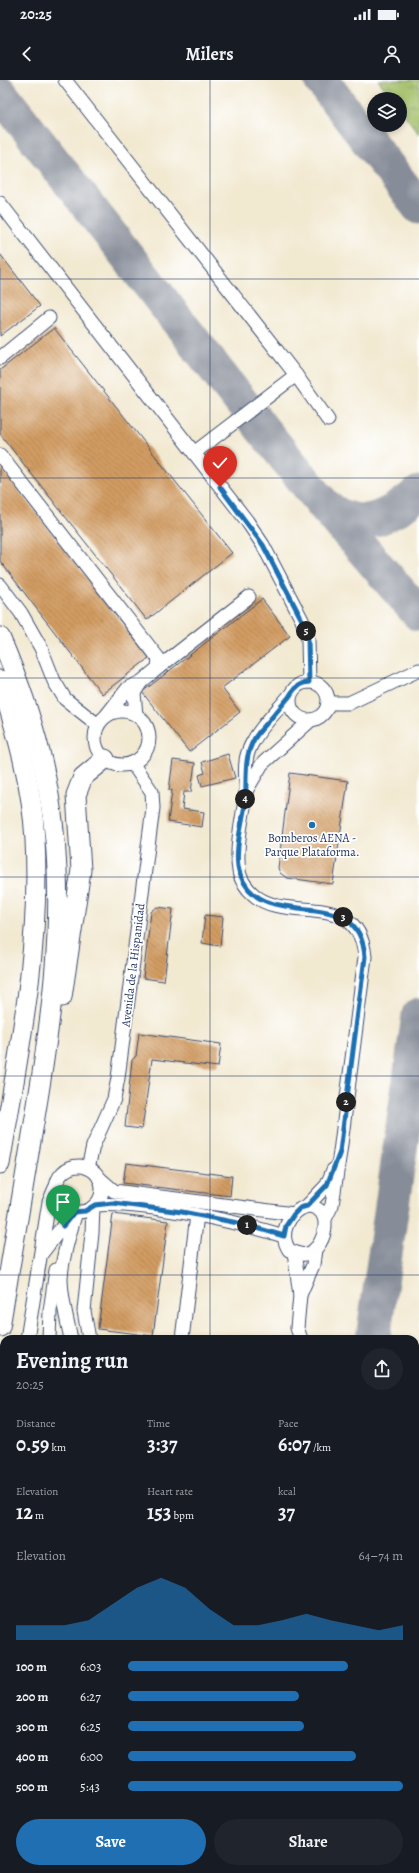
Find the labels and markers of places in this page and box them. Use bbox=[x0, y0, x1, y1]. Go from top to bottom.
pin bbox=[203, 446, 237, 487]
pin: 5 bbox=[296, 621, 316, 641]
pin: 4 bbox=[235, 789, 255, 809]
marker: Bomberos AENA - Parque Plataforma. bbox=[307, 820, 317, 830]
place label: Bomberos AENA - Parque Plataforma. bbox=[264, 830, 360, 860]
pin: 3 bbox=[333, 907, 353, 927]
pin: 2 bbox=[336, 1092, 356, 1112]
pin bbox=[46, 1185, 80, 1226]
pin: 1 bbox=[237, 1215, 257, 1235]

